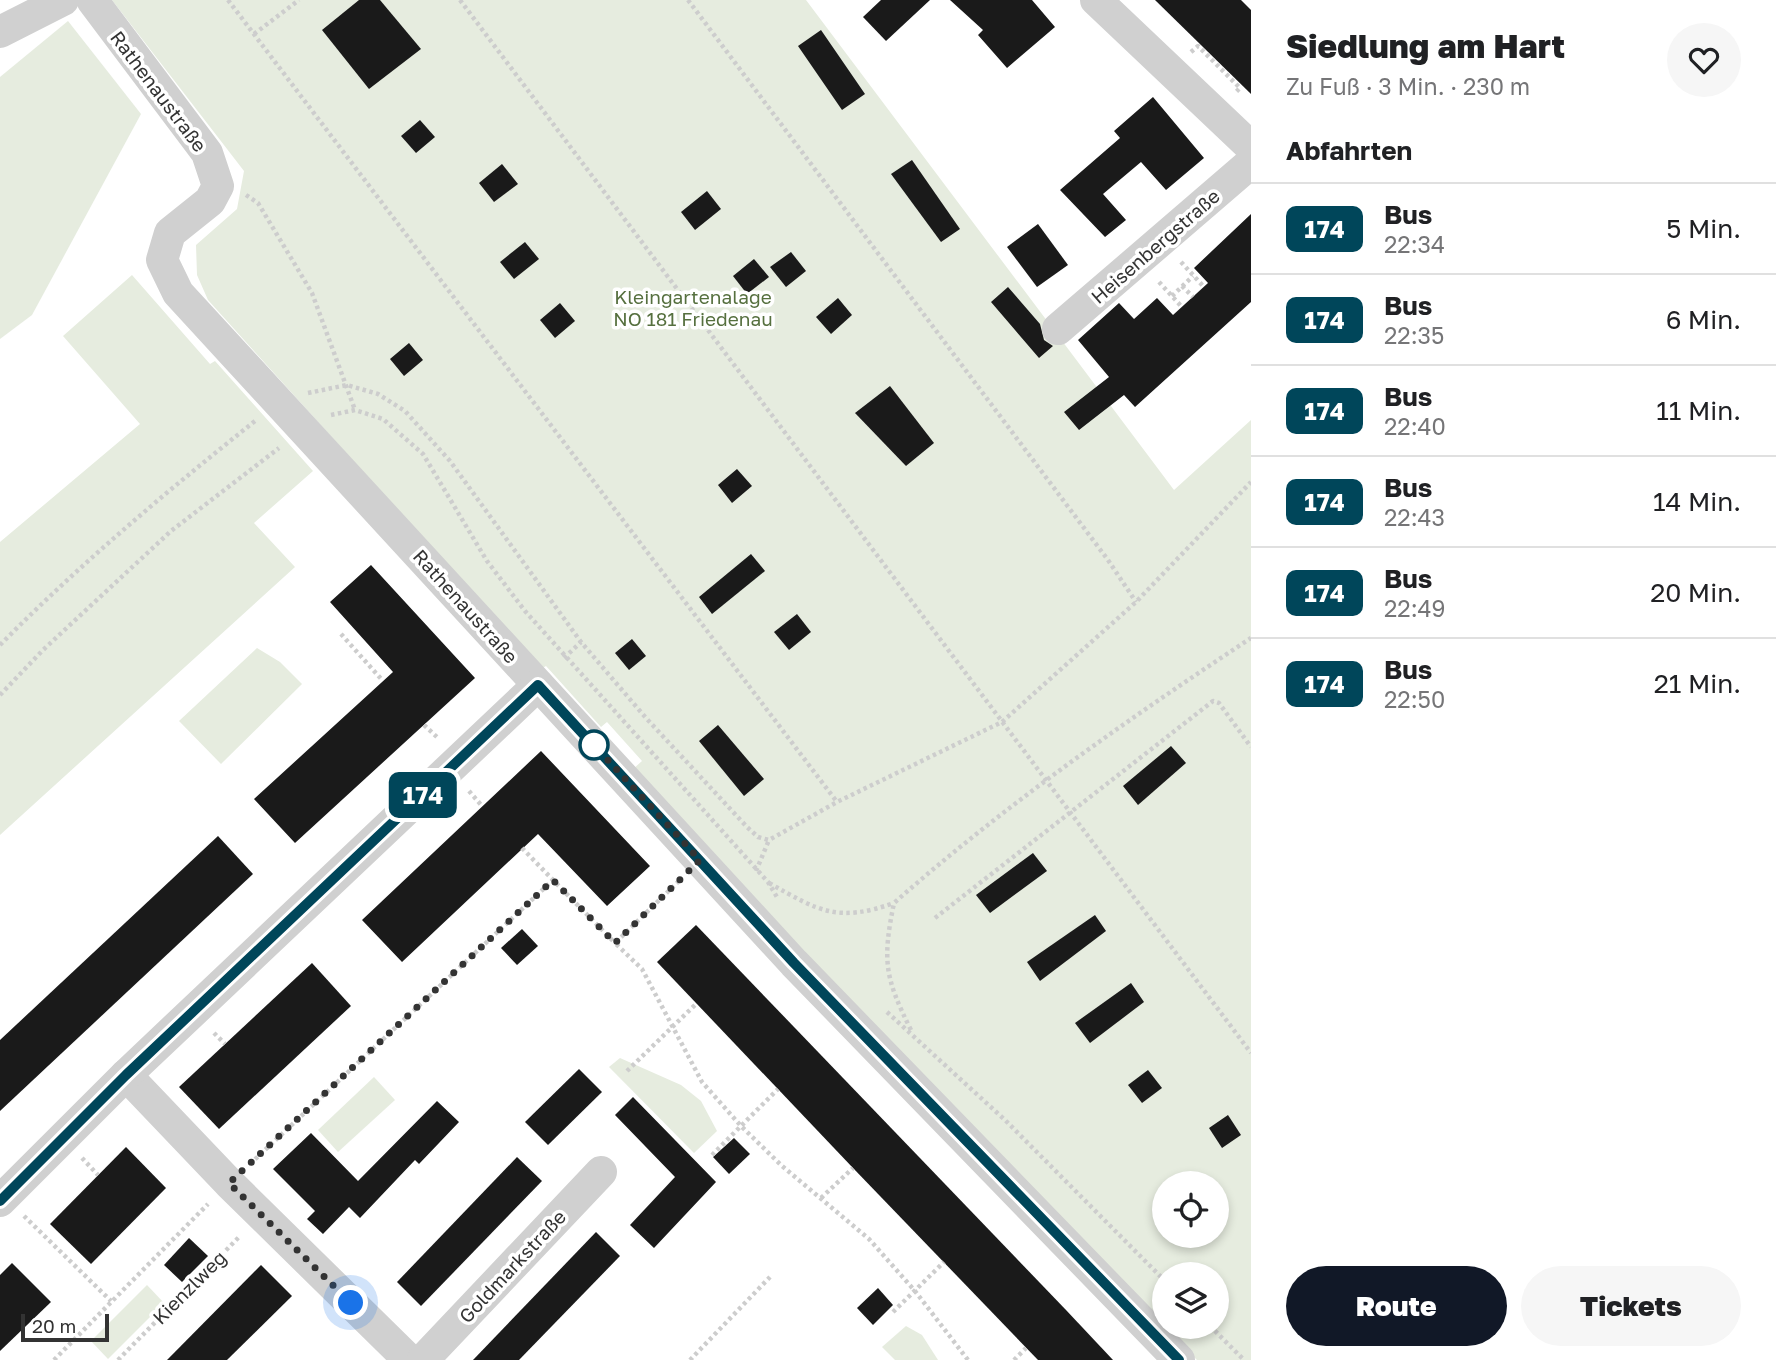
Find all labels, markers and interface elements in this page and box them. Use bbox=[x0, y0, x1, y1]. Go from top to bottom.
button: heart bbox=[1667, 23, 1741, 97]
street label: Rathenaustraße bbox=[106, 26, 212, 156]
text: Siedlung am Hart bbox=[1286, 26, 1565, 65]
text: Zu Fuß · 3 Min. · 230 m bbox=[1286, 72, 1530, 100]
text: Abfahrten bbox=[1286, 135, 1412, 166]
street label: Heisenbergstraße bbox=[1086, 184, 1224, 308]
text: Bus bbox=[1384, 199, 1432, 230]
text: 5 Min. bbox=[1666, 213, 1741, 244]
text: 174 bbox=[1304, 214, 1345, 243]
text: 22:34 bbox=[1384, 230, 1445, 258]
park label: Kleingartenalage NO 181 Friedenau bbox=[613, 285, 773, 330]
text: Bus bbox=[1384, 290, 1432, 321]
text: 6 Min. bbox=[1666, 304, 1741, 335]
text: 174 bbox=[1304, 305, 1345, 334]
text: 22:35 bbox=[1384, 321, 1444, 349]
text: Bus bbox=[1384, 381, 1432, 412]
text: 11 Min. bbox=[1656, 395, 1741, 426]
text: 174 bbox=[1304, 396, 1345, 425]
text: 22:40 bbox=[1384, 412, 1446, 440]
text: Bus bbox=[1384, 472, 1432, 503]
text: 14 Min. bbox=[1653, 486, 1741, 517]
text: 174 bbox=[1304, 487, 1345, 516]
text: 22:43 bbox=[1384, 503, 1445, 531]
street label: Rathenaustraße bbox=[409, 544, 523, 668]
text: Bus bbox=[1384, 563, 1432, 594]
text: 20 Min. bbox=[1650, 577, 1741, 608]
text: 174 bbox=[1304, 578, 1345, 607]
text: 22:49 bbox=[1384, 594, 1446, 622]
text: Bus bbox=[1384, 654, 1432, 685]
text: 21 Min. bbox=[1654, 668, 1741, 699]
text: 174 bbox=[1304, 669, 1345, 698]
text: 22:50 bbox=[1384, 685, 1445, 713]
unlabelled marker bbox=[579, 730, 609, 760]
line badge: 174 bbox=[383, 772, 463, 818]
text: 174 bbox=[403, 780, 443, 809]
map controls bbox=[1152, 1171, 1229, 1339]
button: locate bbox=[1152, 1171, 1229, 1248]
street label: Goldmarkstraße bbox=[454, 1205, 570, 1327]
street label: Kienzlweg bbox=[147, 1245, 231, 1329]
button: layers bbox=[1152, 1262, 1229, 1339]
button: Route bbox=[1286, 1266, 1507, 1346]
button: Tickets bbox=[1521, 1266, 1741, 1346]
your location bbox=[333, 1285, 368, 1320]
scale bar bbox=[21, 1311, 108, 1343]
text: 20 m bbox=[32, 1314, 76, 1337]

